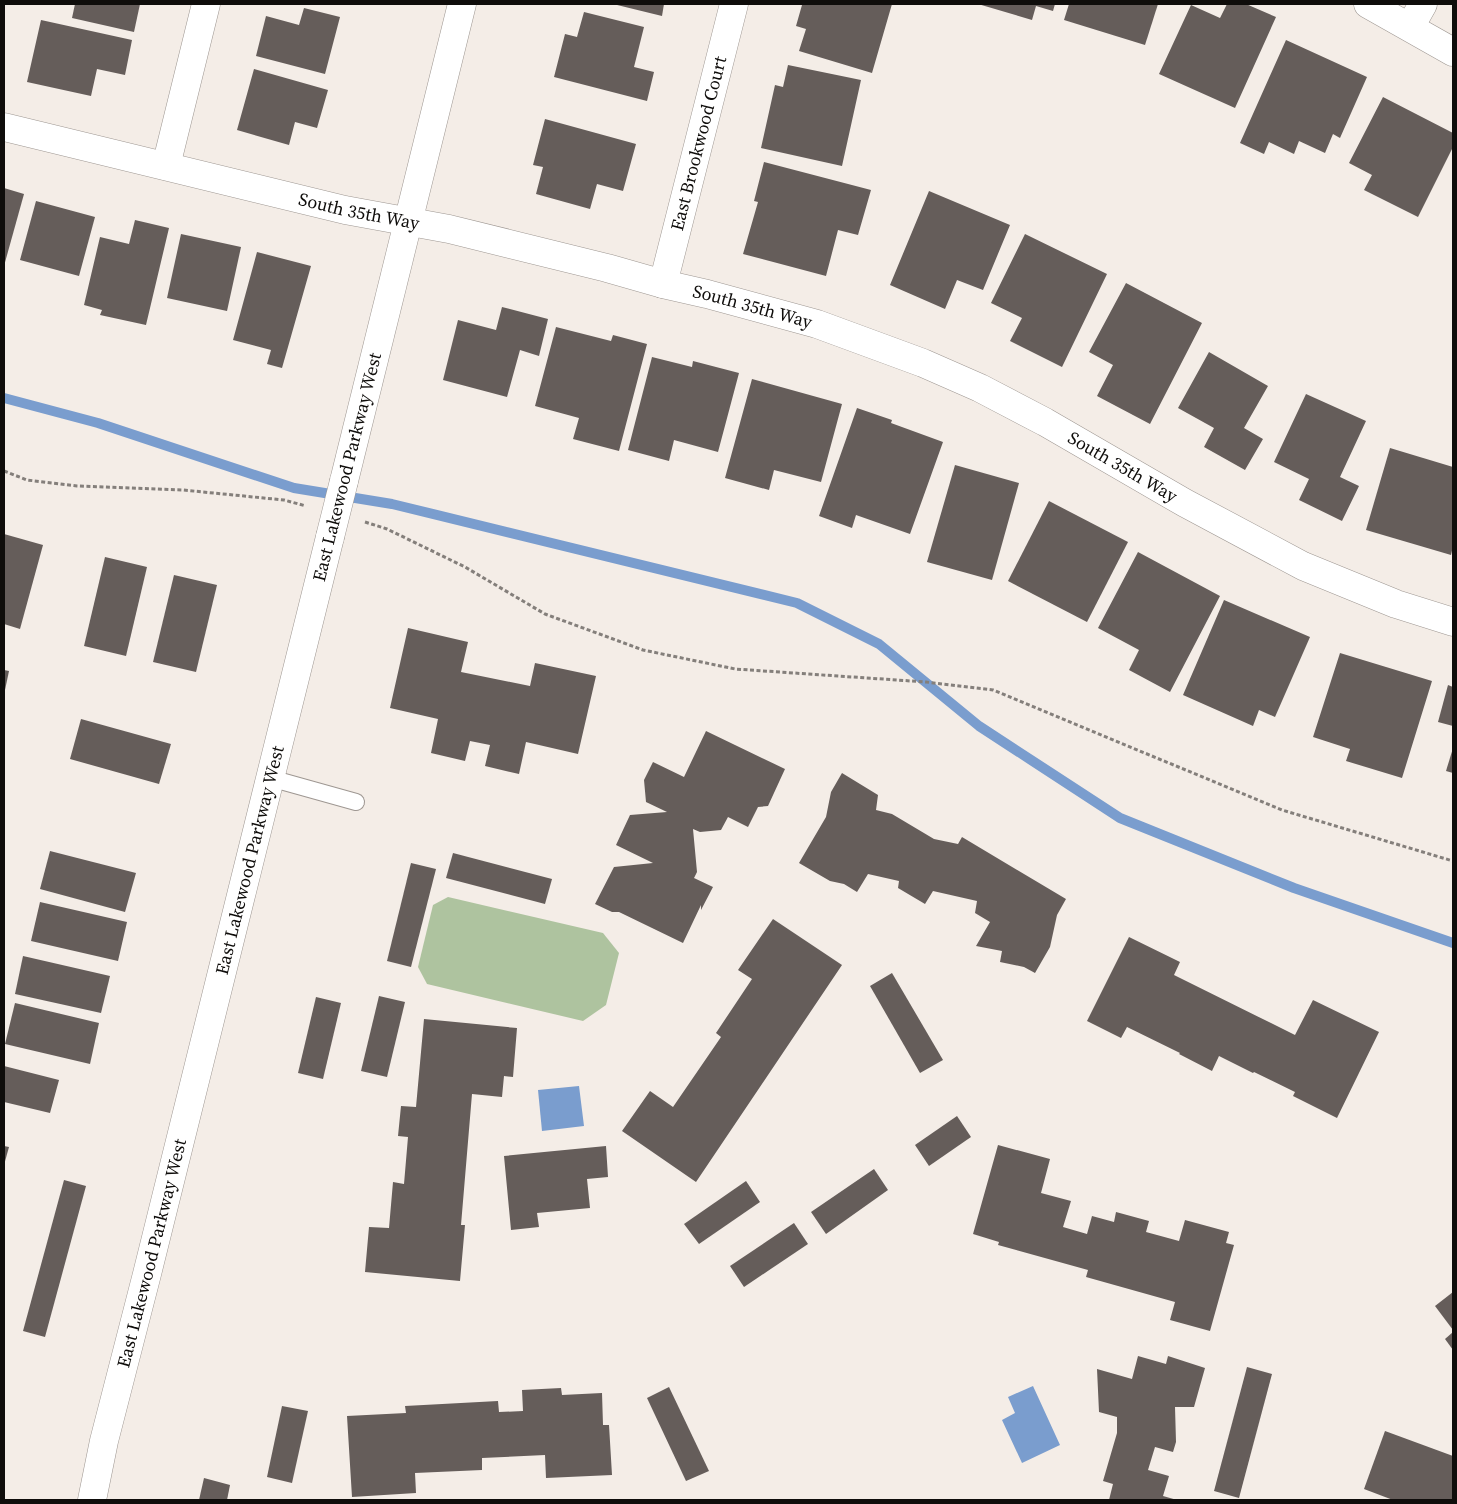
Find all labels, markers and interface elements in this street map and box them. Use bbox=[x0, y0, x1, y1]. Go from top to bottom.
street label: East Brookwood Court bbox=[664, 53, 732, 233]
street label: South 35th Way bbox=[296, 186, 422, 236]
street label: South 35th Way bbox=[690, 278, 816, 334]
street label: East Lakewood Parkway West bbox=[306, 350, 387, 584]
street label: South 35th Way bbox=[1063, 425, 1183, 508]
street label: East Lakewood Parkway West bbox=[209, 743, 290, 977]
street label: East Lakewood Parkway West bbox=[110, 1136, 192, 1370]

